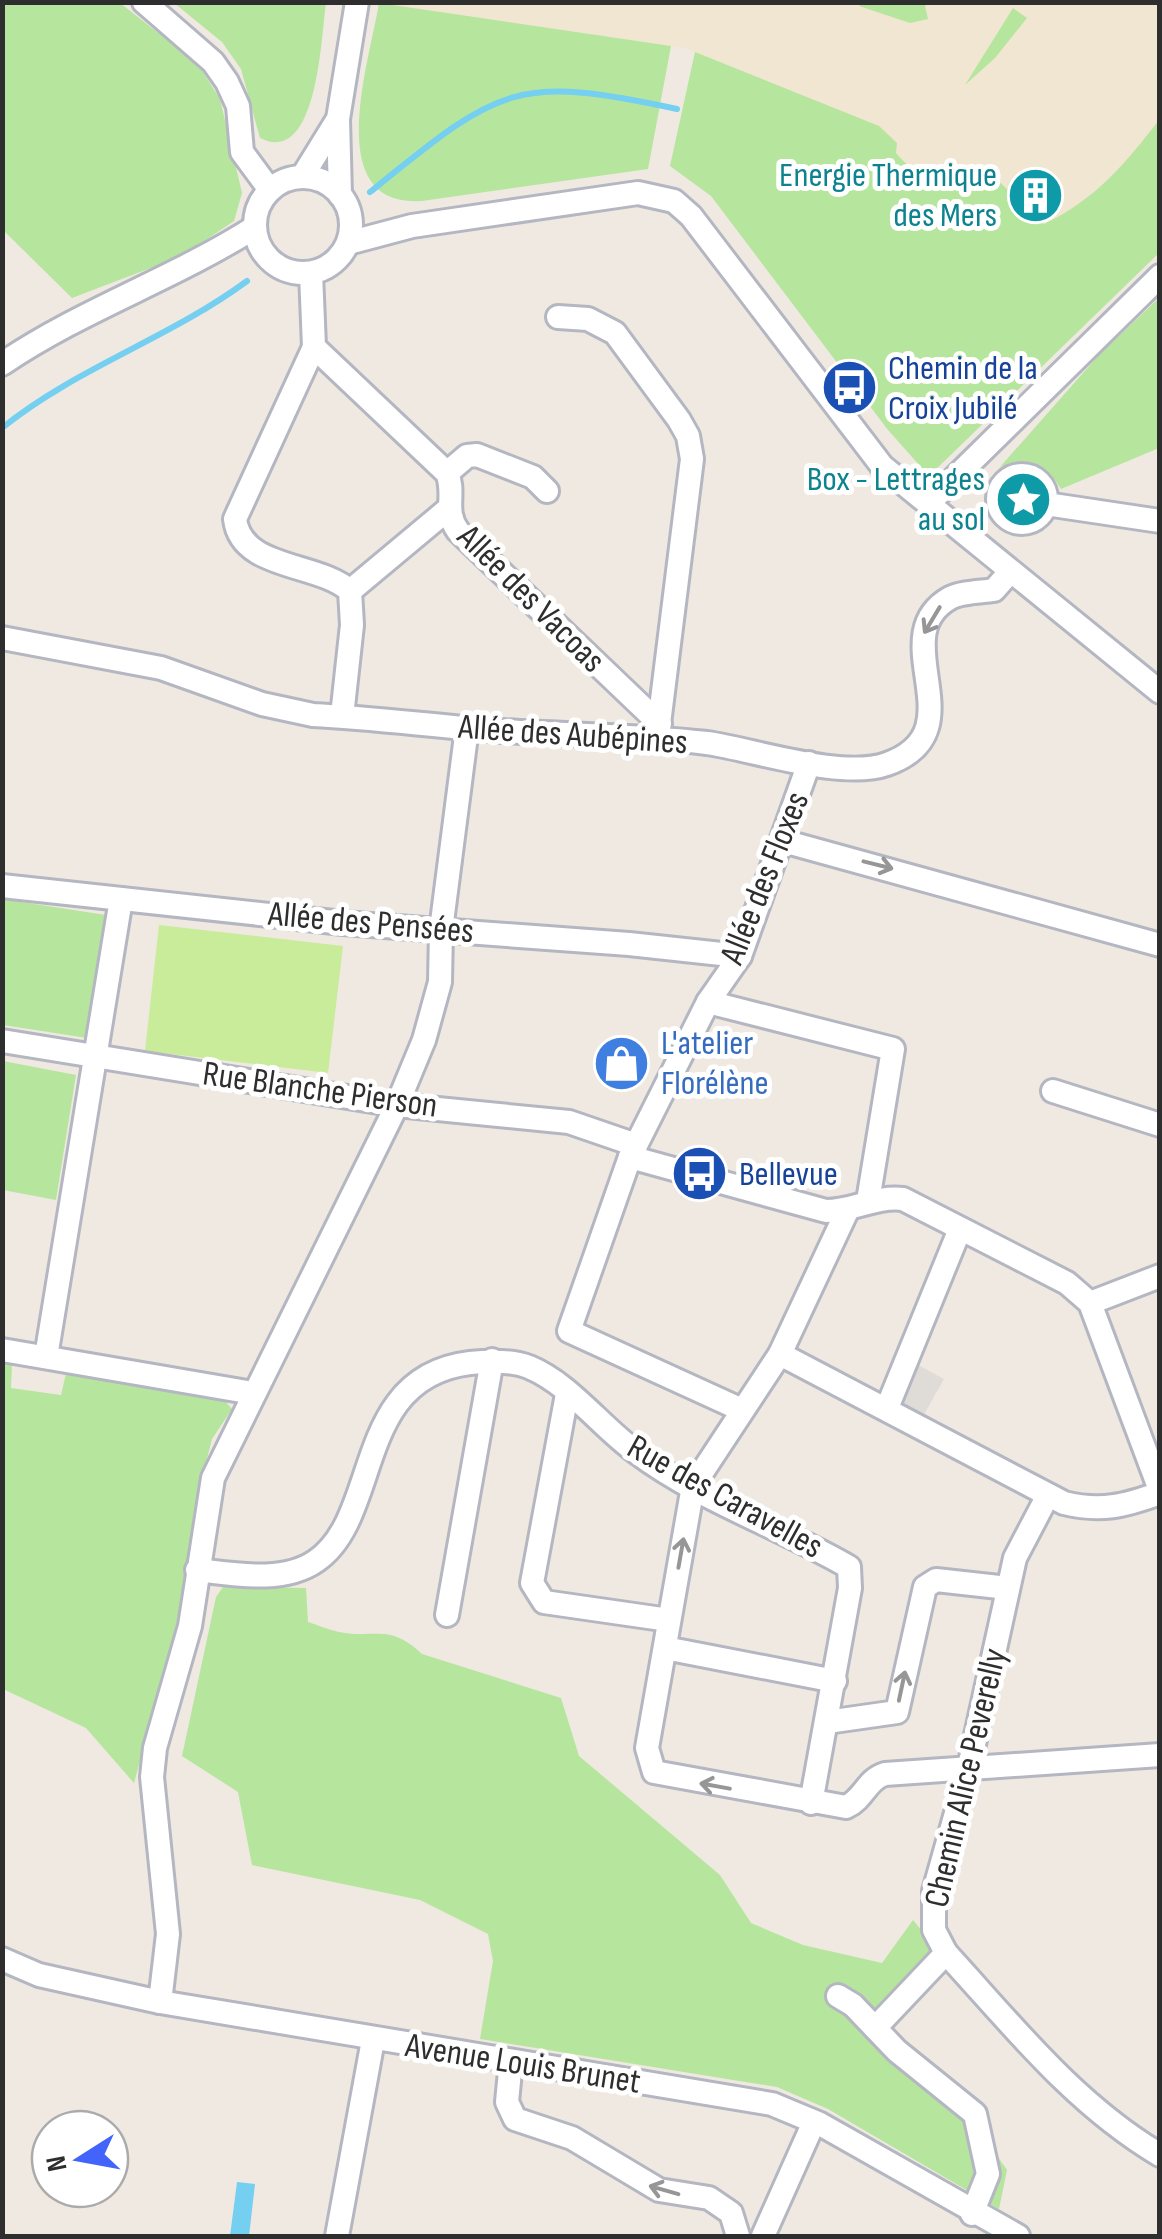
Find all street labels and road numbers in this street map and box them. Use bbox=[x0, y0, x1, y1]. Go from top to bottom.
street label: Allée des Vacoas bbox=[447, 515, 614, 682]
street label: Allée des Aubépines bbox=[456, 705, 689, 764]
street label: Allée des Floxes bbox=[711, 785, 819, 971]
street label: Allée des Pensées bbox=[265, 893, 476, 953]
street label: Rue Blanche Pierson bbox=[200, 1052, 440, 1128]
street label: Rue des Caravelles bbox=[620, 1426, 830, 1568]
street label: Chemin Alice Peverelly bbox=[915, 1644, 1017, 1912]
street label: Avenue Louis Brunet bbox=[401, 2024, 644, 2104]

